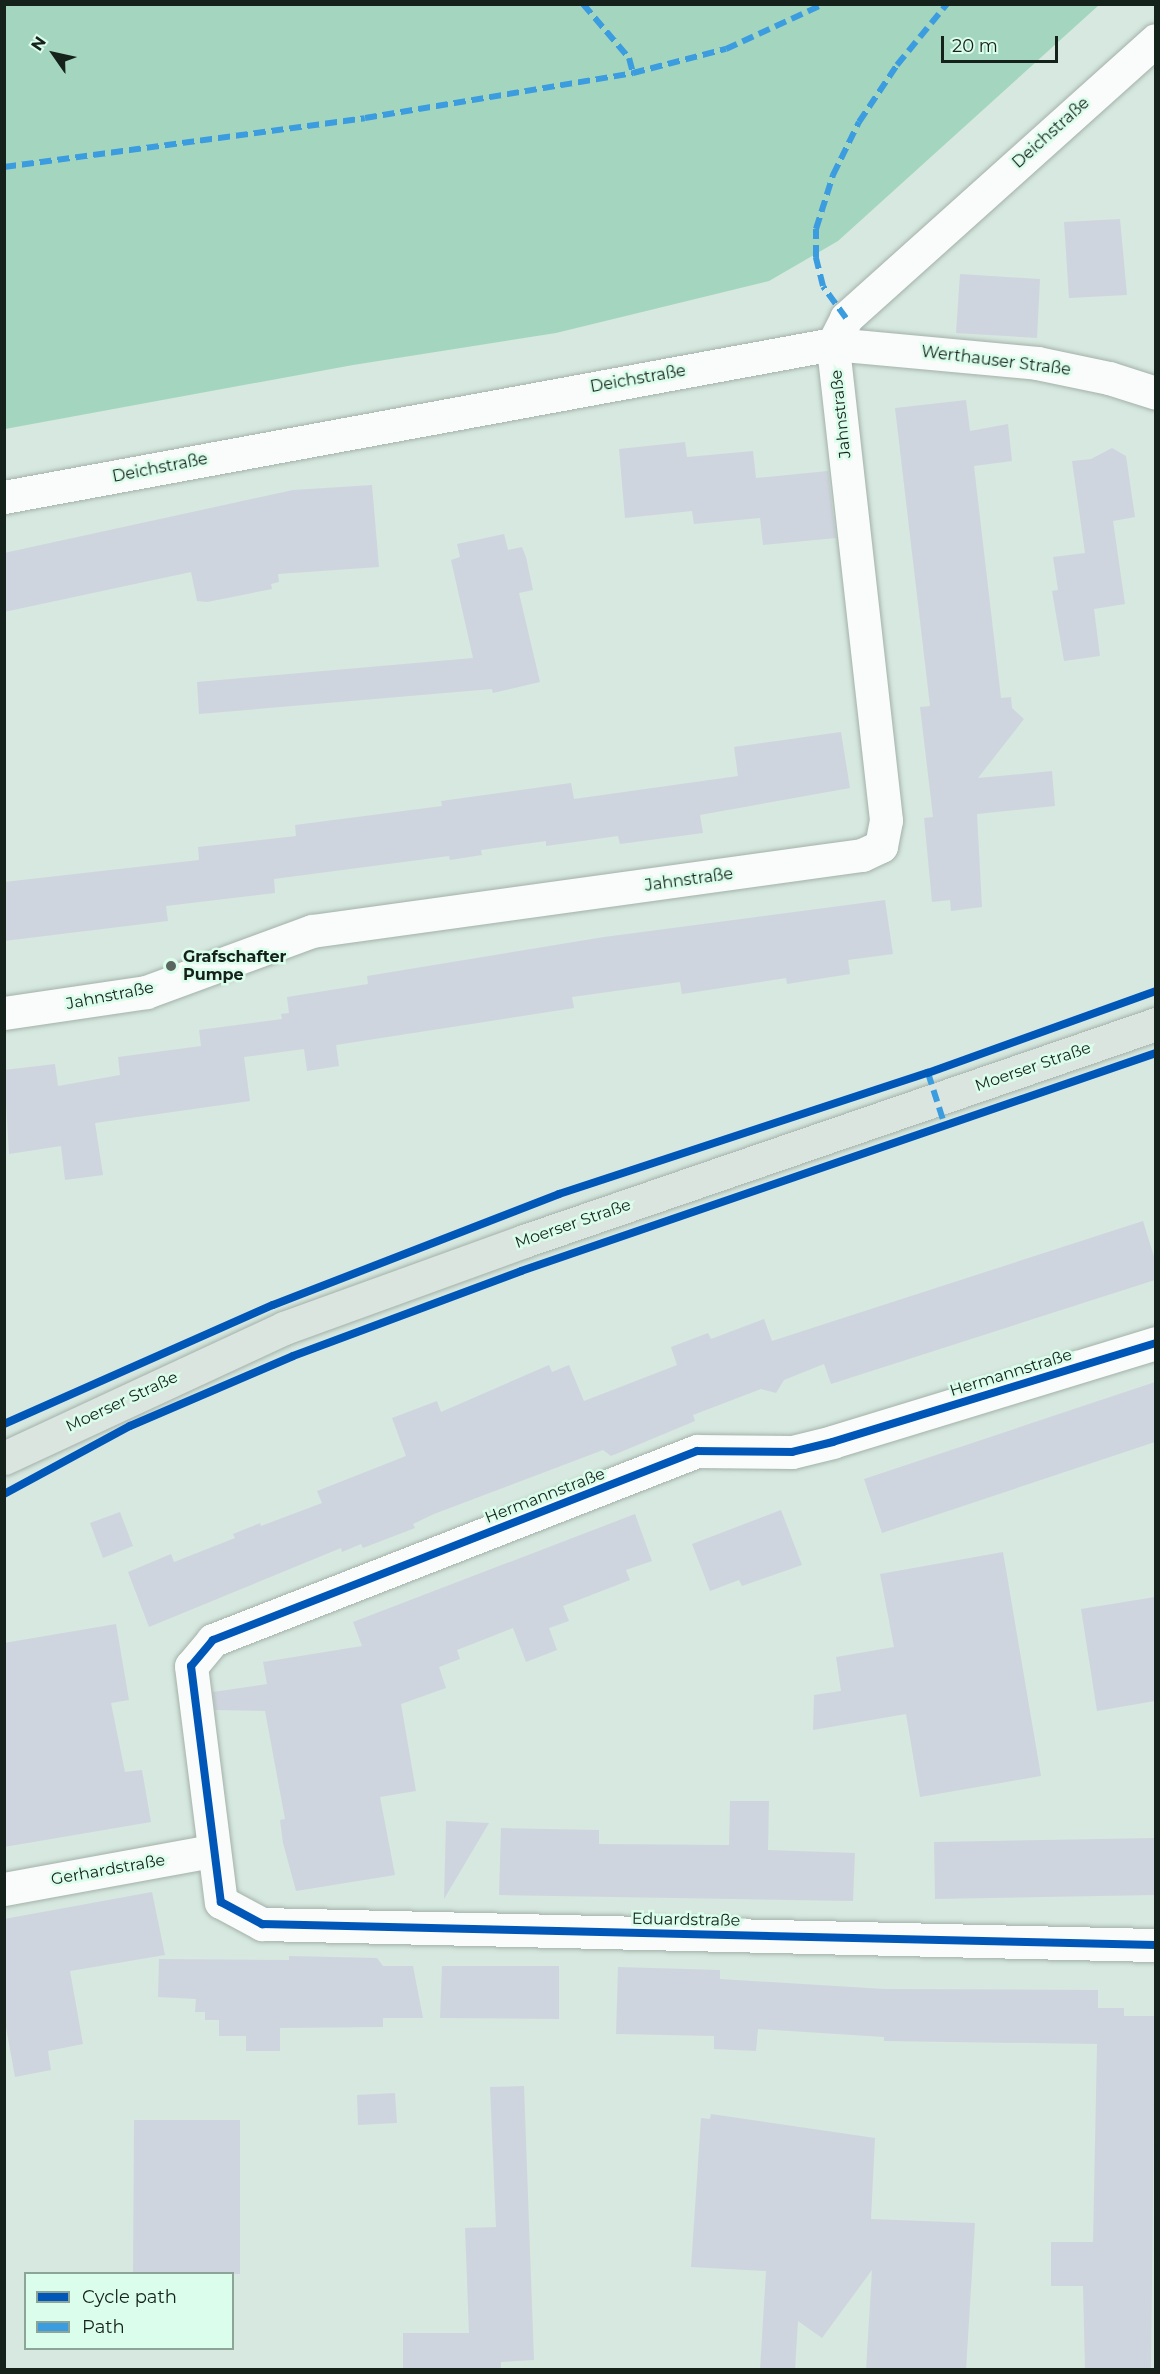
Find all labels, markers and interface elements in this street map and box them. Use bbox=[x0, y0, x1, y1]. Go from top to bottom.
north arrow bbox=[24, 24, 84, 84]
scale bar bbox=[944, 24, 1061, 62]
text: N bbox=[27, 33, 50, 54]
text: 20 m bbox=[952, 35, 998, 57]
street label: Deichstraße bbox=[1009, 93, 1093, 173]
street label: Werthauser Straße bbox=[920, 342, 1072, 380]
street label: Deichstraße bbox=[589, 361, 687, 397]
street label: Jahnstraße bbox=[827, 369, 855, 459]
street label: Deichstraße bbox=[111, 449, 209, 487]
street label: Jahnstraße bbox=[644, 864, 734, 896]
place label: Grafschafter Pumpe bbox=[183, 947, 286, 985]
marker: Grafschafter Pumpe bbox=[164, 959, 178, 973]
street label: Jahnstraße bbox=[65, 978, 155, 1014]
street label: Moerser Straße bbox=[973, 1038, 1093, 1096]
street label: Moerser Straße bbox=[513, 1195, 633, 1253]
street label: Hermannstraße bbox=[948, 1345, 1074, 1401]
street label: Moerser Straße bbox=[63, 1368, 181, 1436]
street label: Hermannstraße bbox=[482, 1464, 608, 1528]
street label: Gerhardstraße bbox=[49, 1851, 167, 1889]
street label: Eduardstraße bbox=[632, 1909, 740, 1931]
legend bbox=[24, 2272, 234, 2350]
text: Cycle path bbox=[82, 2286, 177, 2308]
text: Path bbox=[82, 2316, 125, 2338]

